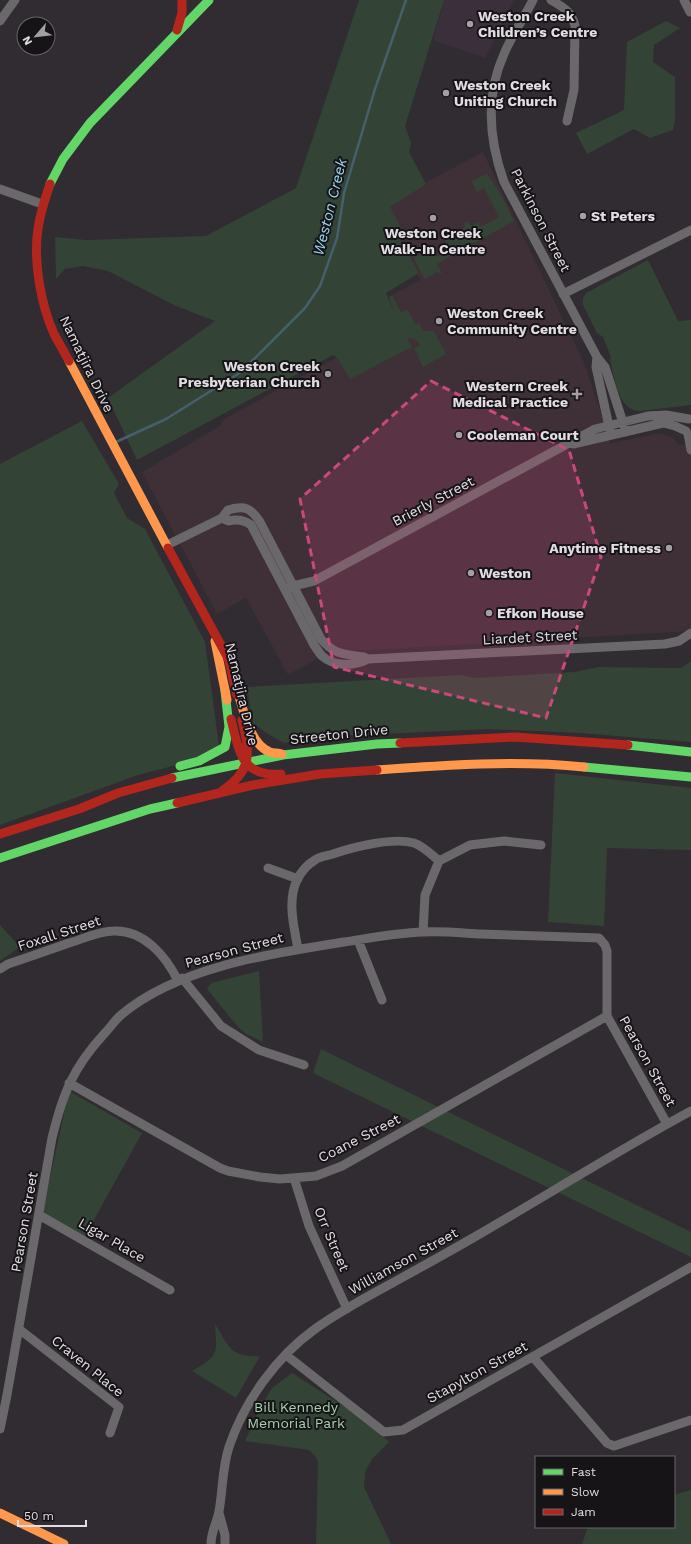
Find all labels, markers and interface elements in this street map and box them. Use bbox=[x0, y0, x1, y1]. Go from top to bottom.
place label: Weston Creek Children’s Centre bbox=[478, 8, 597, 40]
north arrow bbox=[16, 16, 56, 56]
marker: Weston Creek Children’s Centre bbox=[465, 19, 475, 29]
text: N bbox=[20, 34, 35, 47]
place label: Weston Creek Uniting Church bbox=[454, 77, 557, 109]
marker: Weston Creek Uniting Church bbox=[441, 88, 451, 98]
water label: Weston Creek bbox=[309, 156, 351, 258]
street label: Parkinson Street bbox=[508, 166, 574, 274]
place label: St Peters bbox=[591, 208, 655, 224]
marker: St Peters bbox=[578, 211, 588, 221]
marker: Weston Creek Walk-In Centre bbox=[428, 213, 438, 223]
place label: Weston Creek Walk-In Centre bbox=[381, 225, 485, 257]
place label: Weston Creek Community Centre bbox=[447, 305, 577, 337]
street label: Namatjira Drive bbox=[57, 313, 117, 415]
marker: Weston Creek Community Centre bbox=[434, 316, 444, 326]
place label: Weston Creek Presbyterian Church bbox=[178, 358, 320, 390]
marker: Weston Creek Presbyterian Church bbox=[323, 369, 333, 379]
place label: Western Creek Medical Practice bbox=[452, 378, 568, 410]
marker: Western Creek Medical Practice bbox=[571, 388, 583, 400]
place label: Cooleman Court bbox=[467, 427, 579, 443]
marker: Cooleman Court bbox=[454, 430, 464, 440]
street label: Brierly Street bbox=[389, 473, 477, 529]
place label: Anytime Fitness bbox=[549, 540, 662, 556]
marker: Anytime Fitness bbox=[664, 543, 674, 553]
place label: Weston bbox=[479, 565, 531, 581]
marker: Weston bbox=[466, 568, 476, 578]
place label: Efkon House bbox=[497, 605, 584, 621]
marker: Efkon House bbox=[484, 608, 494, 618]
street label: Liardet Street bbox=[482, 627, 578, 647]
street label: Namatjira Drive bbox=[222, 641, 262, 747]
street label: Streeton Drive bbox=[289, 721, 389, 747]
street label: Foxall Street bbox=[16, 912, 103, 954]
street label: Pearson Street bbox=[183, 929, 285, 971]
street label: Pearson Street bbox=[616, 1013, 680, 1109]
street label: Coane Street bbox=[315, 1110, 403, 1165]
street label: Pearson Street bbox=[7, 1171, 41, 1273]
street label: Orr Street bbox=[311, 1204, 353, 1274]
street label: Ligar Place bbox=[76, 1214, 148, 1266]
street label: Williamson Street bbox=[346, 1224, 460, 1298]
street label: Craven Place bbox=[49, 1332, 127, 1400]
street label: Stapylton Street bbox=[424, 1338, 530, 1406]
park label: Bill Kennedy Memorial Park bbox=[247, 1399, 345, 1431]
legend bbox=[535, 1456, 675, 1528]
text: Fast bbox=[571, 1465, 596, 1479]
text: Slow bbox=[571, 1485, 599, 1499]
scale bar bbox=[18, 1502, 86, 1528]
text: Jam bbox=[571, 1505, 596, 1519]
text: 50 m bbox=[24, 1509, 54, 1523]

